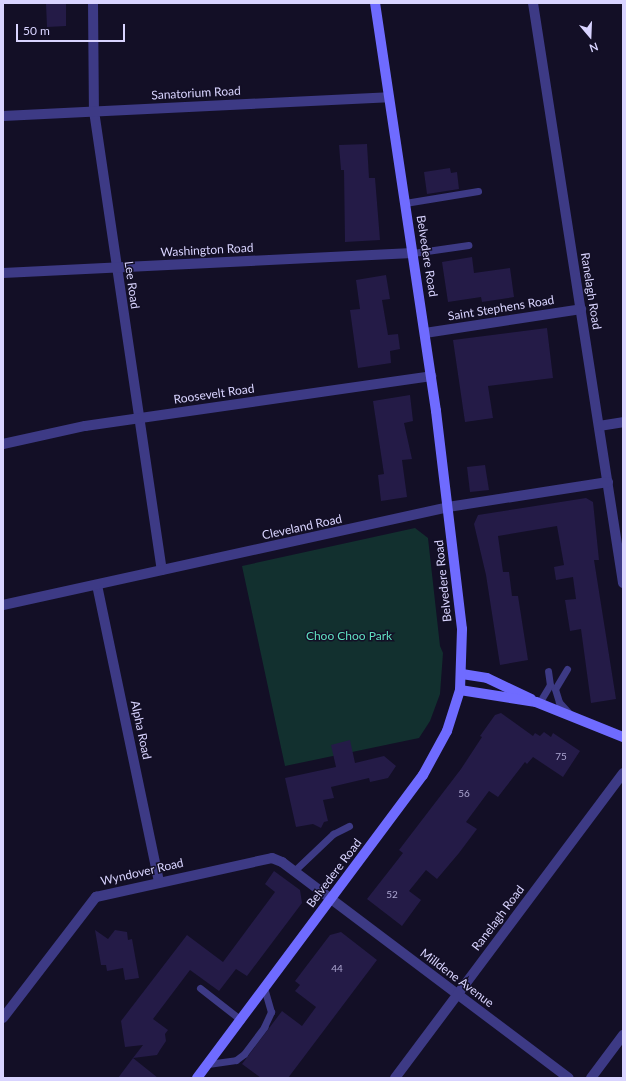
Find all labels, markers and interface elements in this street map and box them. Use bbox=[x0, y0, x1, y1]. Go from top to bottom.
scale bar bbox=[18, 16, 127, 42]
north arrow bbox=[570, 16, 610, 56]
text: 50 m bbox=[23, 23, 50, 38]
text: N bbox=[588, 40, 600, 55]
street label: Sanatorium Road bbox=[151, 83, 241, 103]
street label: Belvedere Road bbox=[413, 214, 441, 298]
street label: Washington Road bbox=[160, 240, 254, 260]
street label: Ranelagh Road bbox=[578, 251, 604, 331]
street label: Lee Road bbox=[122, 260, 142, 310]
street label: Saint Stephens Road bbox=[447, 292, 555, 324]
street label: Roosevelt Road bbox=[173, 381, 255, 407]
street label: Cleveland Road bbox=[261, 512, 343, 542]
street label: Belvedere Road bbox=[432, 539, 454, 623]
park label: Choo Choo Park bbox=[306, 629, 392, 643]
street label: Alpha Road bbox=[128, 699, 154, 761]
house number: 75 bbox=[555, 751, 567, 763]
house number: 56 bbox=[458, 788, 470, 800]
street label: Belvedere Road bbox=[303, 836, 365, 910]
street label: Wyndover Road bbox=[99, 855, 185, 889]
street label: Ranelagh Road bbox=[469, 883, 527, 953]
house number: 52 bbox=[386, 889, 398, 901]
street label: Milldene Avenue bbox=[417, 946, 497, 1010]
house number: 44 bbox=[331, 963, 343, 975]

